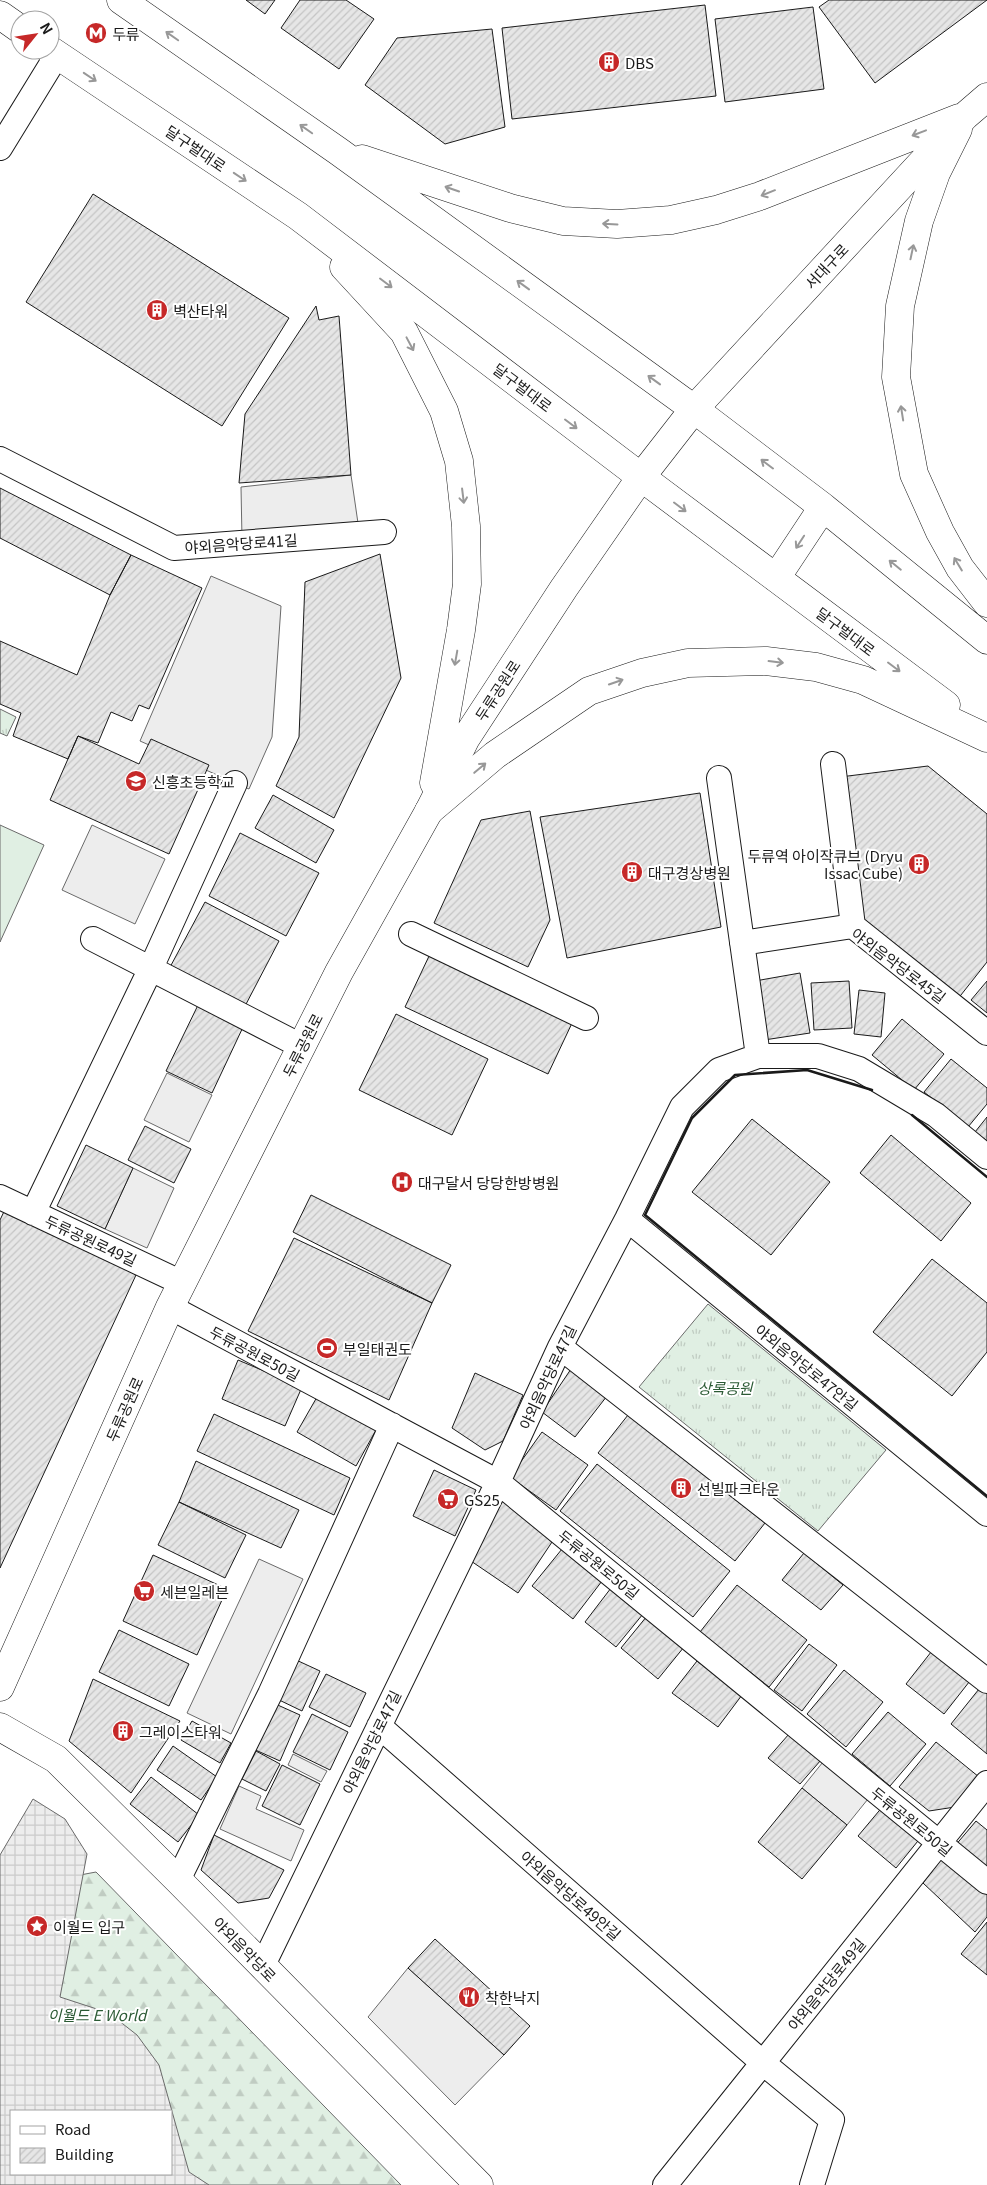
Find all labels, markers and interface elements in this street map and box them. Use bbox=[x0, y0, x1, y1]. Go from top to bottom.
north arrow bbox=[10, 10, 60, 60]
text: N bbox=[36, 18, 58, 38]
metro station icon: 두류 bbox=[84, 21, 108, 45]
place label: 두류 bbox=[112, 23, 140, 44]
one-way arrow bbox=[166, 31, 180, 41]
building icon: DBS bbox=[597, 50, 621, 74]
place label: DBS bbox=[625, 52, 654, 73]
one-way arrow bbox=[83, 72, 97, 82]
street label: 달구벌대로 bbox=[162, 120, 230, 176]
one-way arrow bbox=[299, 124, 313, 134]
one-way arrow bbox=[912, 129, 927, 138]
one-way arrow bbox=[233, 172, 247, 182]
one-way arrow bbox=[444, 183, 460, 193]
one-way arrow bbox=[761, 188, 776, 198]
one-way arrow bbox=[602, 219, 618, 228]
street label: 서대구로 bbox=[799, 239, 853, 293]
one-way arrow bbox=[908, 245, 917, 261]
one-way arrow bbox=[379, 277, 392, 288]
one-way arrow bbox=[516, 280, 530, 290]
building icon: 벽산타워 bbox=[145, 298, 169, 322]
place label: 벽산타워 bbox=[173, 300, 228, 321]
one-way arrow bbox=[406, 336, 415, 351]
street label: 달구벌대로 bbox=[489, 358, 557, 416]
one-way arrow bbox=[648, 375, 661, 386]
one-way arrow bbox=[896, 405, 906, 421]
one-way arrow bbox=[564, 418, 577, 429]
one-way arrow bbox=[761, 459, 774, 470]
one-way arrow bbox=[458, 488, 468, 504]
one-way arrow bbox=[673, 501, 686, 512]
street label: 야외음악당로41길 bbox=[184, 529, 298, 557]
one-way arrow bbox=[794, 535, 804, 549]
one-way arrow bbox=[952, 557, 962, 571]
one-way arrow bbox=[889, 559, 902, 570]
street label: 달구벌대로 bbox=[812, 602, 880, 660]
one-way arrow bbox=[450, 649, 460, 665]
street label: 두류공원로 bbox=[469, 655, 525, 725]
one-way arrow bbox=[768, 657, 784, 667]
one-way arrow bbox=[887, 661, 900, 672]
one-way arrow bbox=[608, 677, 623, 686]
one-way arrow bbox=[473, 763, 486, 774]
school or university icon: 신흥초등학교 bbox=[124, 769, 148, 793]
place label: 신흥초등학교 bbox=[152, 771, 235, 792]
place label: 두류역 아이작큐브 (Dryu Issac Cube) bbox=[747, 845, 903, 883]
building icon: 두류역 아이작큐브 (Dryu Issac Cube) bbox=[907, 852, 931, 876]
building icon: 대구경상병원 bbox=[620, 860, 644, 884]
place label: 대구경상병원 bbox=[648, 862, 731, 883]
street label: 야외음악당로45길 bbox=[847, 923, 951, 1007]
street label: 두류공원로 bbox=[277, 1009, 327, 1081]
hospital icon: 대구달서 당당한방병원 bbox=[390, 1170, 414, 1194]
place label: 대구달서 당당한방병원 bbox=[418, 1172, 559, 1193]
street label: 두류공원로49길 bbox=[41, 1209, 141, 1271]
street label: 야외음악당로47안길 bbox=[751, 1319, 863, 1415]
street label: 두류공원로50길 bbox=[206, 1320, 304, 1386]
street label: 야외음악당로47길 bbox=[514, 1321, 580, 1433]
sports icon: 부일태권도 bbox=[315, 1336, 339, 1360]
place label: 부일태권도 bbox=[343, 1338, 412, 1359]
street label: 두류공원로 bbox=[100, 1373, 148, 1445]
park label: 상록공원 bbox=[697, 1377, 754, 1398]
building icon: 선빌파크타운 bbox=[669, 1476, 693, 1500]
place label: 선빌파크타운 bbox=[697, 1478, 780, 1499]
supermarket icon: GS25 bbox=[436, 1487, 460, 1511]
place label: GS25 bbox=[464, 1489, 500, 1510]
street label: 두류공원로50길 bbox=[554, 1525, 644, 1603]
supermarket icon: 세븐일레븐 bbox=[132, 1579, 156, 1603]
place label: 세븐일레븐 bbox=[160, 1581, 229, 1602]
street label: 야외음악당로47길 bbox=[337, 1686, 405, 1798]
building icon: 그레이스타워 bbox=[111, 1719, 135, 1743]
place label: 그레이스타워 bbox=[139, 1721, 222, 1742]
street label: 두류공원로50길 bbox=[867, 1782, 957, 1860]
street label: 야외음악당로49안길 bbox=[516, 1845, 626, 1945]
street label: 야외음악당로 bbox=[209, 1912, 281, 1986]
place icon: 이월드 입구 bbox=[25, 1914, 49, 1938]
place label: 이월드 입구 bbox=[53, 1916, 125, 1937]
street label: 야외음악당로49길 bbox=[782, 1933, 870, 2035]
restaurant icon: 착한낙지 bbox=[457, 1985, 481, 2009]
place label: 착한낙지 bbox=[485, 1987, 540, 2008]
park label: 이월드 E World bbox=[48, 2004, 148, 2025]
legend bbox=[10, 2110, 172, 2175]
text: Road bbox=[55, 2118, 91, 2139]
text: Building bbox=[55, 2143, 114, 2164]

